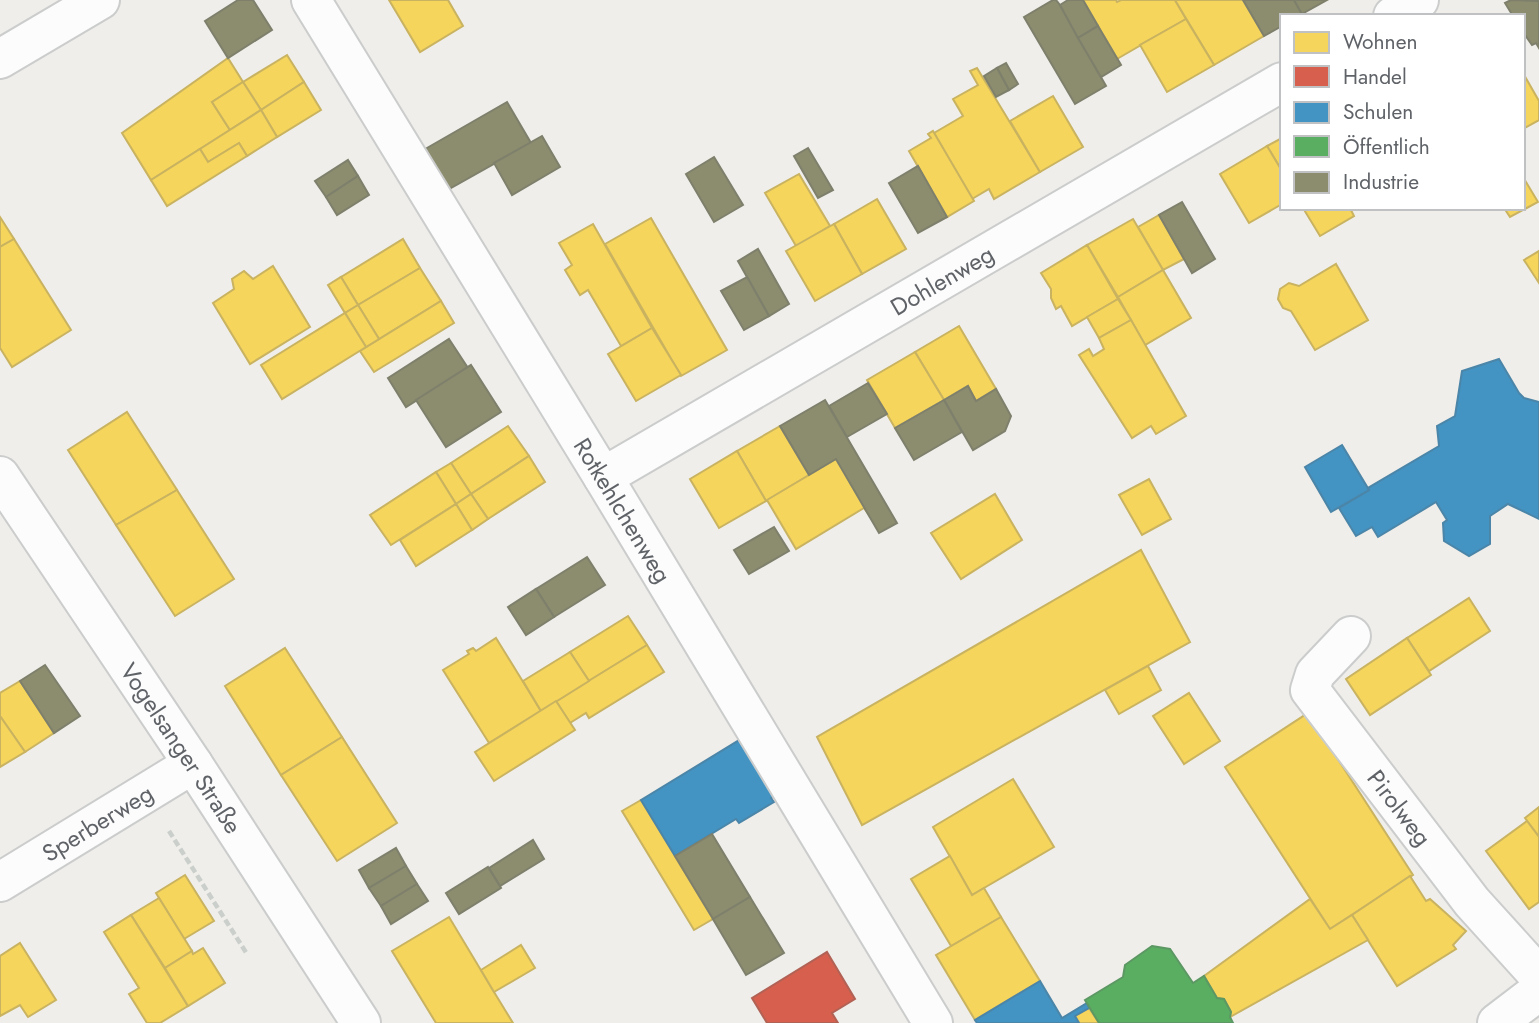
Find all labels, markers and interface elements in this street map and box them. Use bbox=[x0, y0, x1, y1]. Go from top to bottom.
legend bbox=[1280, 14, 1525, 210]
text: Wohnen bbox=[1343, 27, 1417, 57]
text: Handel bbox=[1343, 62, 1407, 92]
text: Schulen bbox=[1343, 97, 1413, 127]
text: Öffentlich bbox=[1343, 132, 1430, 162]
text: Industrie bbox=[1343, 167, 1419, 197]
street label: Dohlenweg bbox=[884, 236, 1000, 324]
street label: Rotkehlchenweg bbox=[565, 431, 680, 589]
street label: Vogelsanger Straße bbox=[112, 655, 251, 840]
street label: Pirolweg bbox=[1359, 762, 1440, 853]
street label: Sperberweg bbox=[35, 775, 160, 870]

